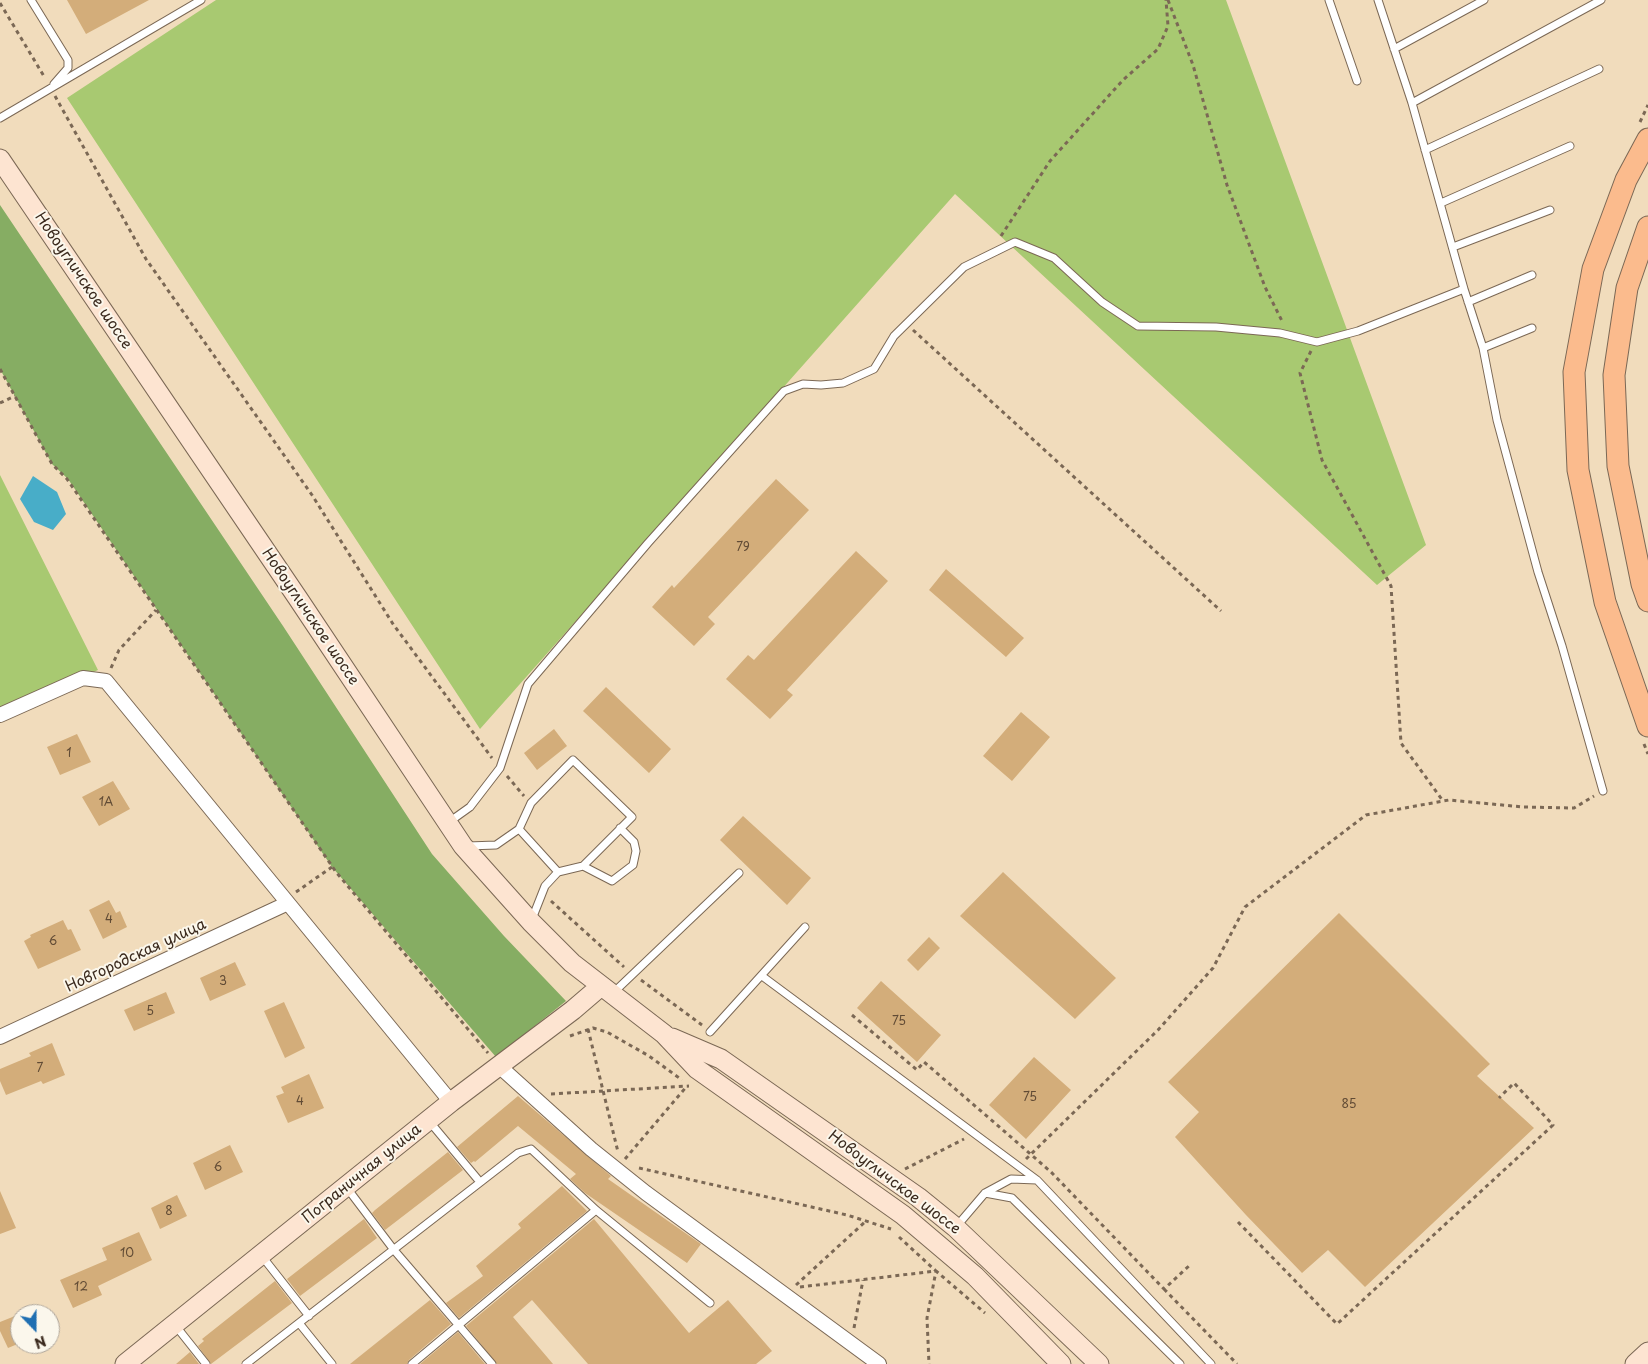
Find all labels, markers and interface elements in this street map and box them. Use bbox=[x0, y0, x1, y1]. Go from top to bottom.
street label: Новоугличское шоссе bbox=[31, 209, 135, 353]
house number: 79 bbox=[736, 541, 750, 555]
street label: Новоугличское шоссе bbox=[258, 545, 362, 689]
house number: 1 bbox=[66, 747, 72, 761]
house number: 1А bbox=[99, 796, 113, 810]
house number: 4 bbox=[105, 913, 113, 927]
street label: Новгородская улица bbox=[63, 916, 209, 996]
house number: 6 bbox=[49, 935, 57, 949]
house number: 3 bbox=[219, 975, 227, 989]
house number: 5 bbox=[146, 1005, 154, 1019]
house number: 75 bbox=[892, 1015, 906, 1029]
house number: 7 bbox=[37, 1062, 43, 1076]
house number: 75 bbox=[1023, 1091, 1037, 1105]
house number: 4 bbox=[296, 1095, 304, 1109]
house number: 85 bbox=[1342, 1098, 1356, 1112]
street label: Пограничная улица bbox=[299, 1121, 425, 1227]
street label: Новоугличское шоссе bbox=[824, 1127, 964, 1239]
house number: 6 bbox=[214, 1161, 222, 1175]
house number: 8 bbox=[165, 1205, 173, 1219]
house number: 10 bbox=[120, 1247, 134, 1261]
house number: 12 bbox=[74, 1281, 88, 1295]
north arrow bbox=[10, 1304, 60, 1354]
text: N bbox=[31, 1331, 50, 1354]

